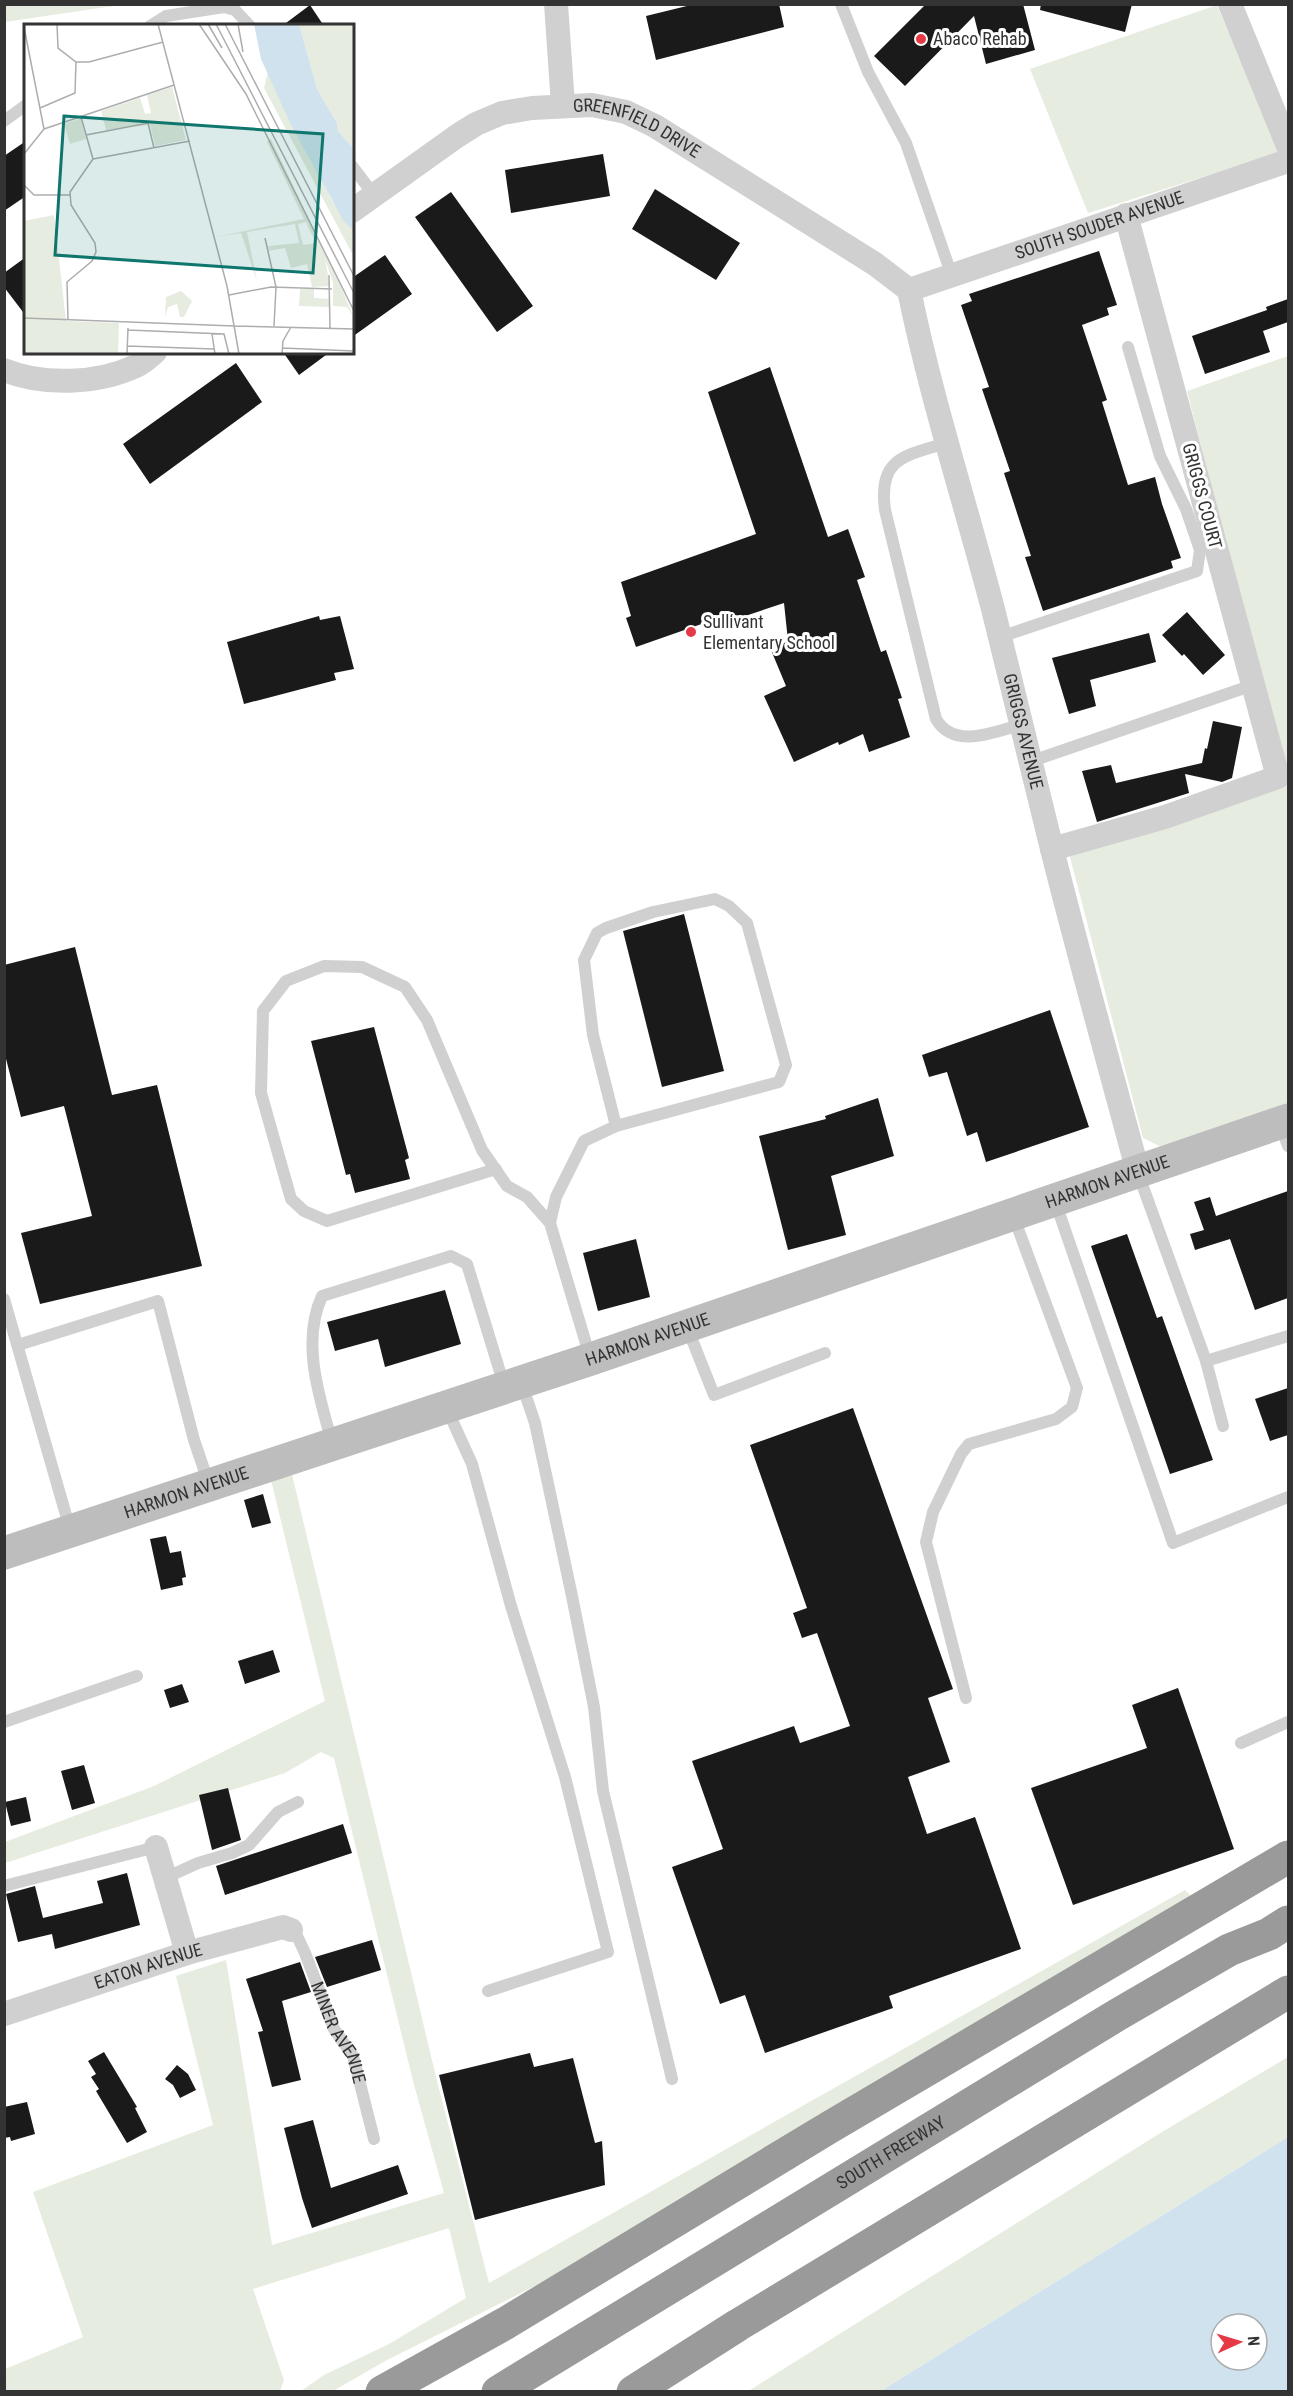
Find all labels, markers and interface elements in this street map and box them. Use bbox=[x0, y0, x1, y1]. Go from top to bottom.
inset map bbox=[24, 24, 354, 354]
place label: Abaco Rehab bbox=[933, 28, 1027, 49]
marker: Abaco Rehab bbox=[914, 32, 928, 46]
street label: GREENFIELD DRIVE bbox=[572, 94, 705, 162]
street label: SOUTH SOUDER AVENUE bbox=[1012, 186, 1186, 263]
street label: GRIGGS COURT bbox=[1178, 441, 1227, 551]
place label: Sullivant Elementary School bbox=[703, 611, 835, 653]
marker: Sullivant Elementary School bbox=[684, 625, 698, 639]
street label: GRIGGS AVENUE bbox=[999, 671, 1048, 791]
street label: HARMON AVENUE bbox=[1042, 1150, 1172, 1213]
street label: HARMON AVENUE bbox=[583, 1308, 712, 1370]
street label: HARMON AVENUE bbox=[121, 1462, 251, 1523]
street label: EATON AVENUE bbox=[91, 1938, 204, 1993]
street label: MINER AVENUE bbox=[307, 1978, 371, 2086]
street label: SOUTH FREEWAY bbox=[832, 2111, 949, 2193]
north arrow bbox=[1209, 2312, 1269, 2372]
text: N bbox=[1244, 2335, 1263, 2347]

